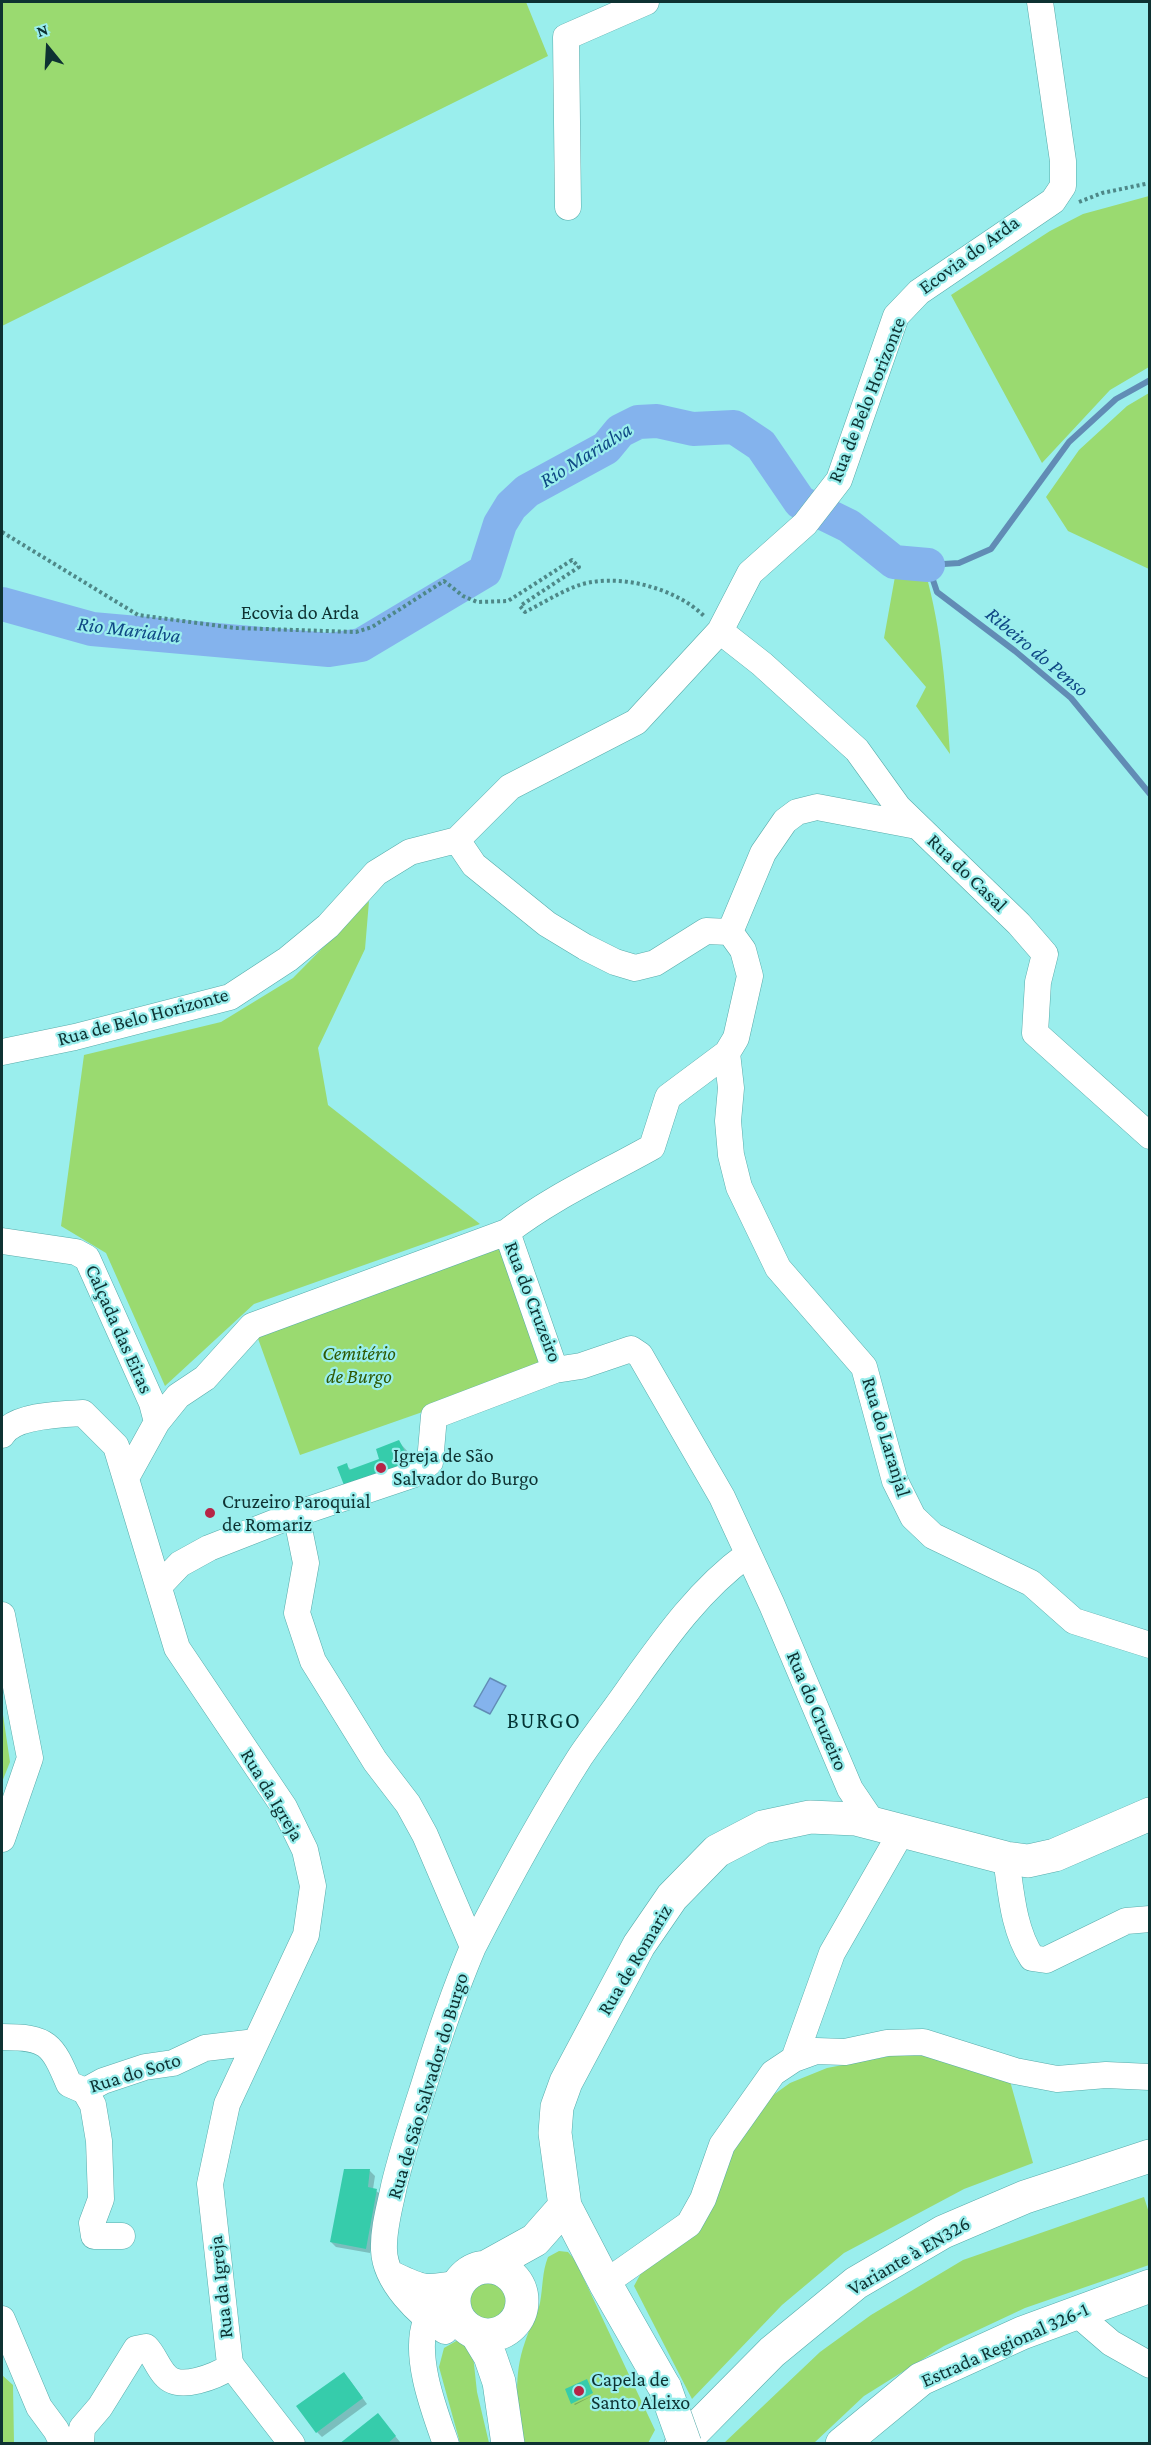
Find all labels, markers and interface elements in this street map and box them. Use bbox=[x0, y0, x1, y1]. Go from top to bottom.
north arrow bbox=[18, 18, 78, 78]
text: N bbox=[34, 21, 50, 40]
street label: Ecovia do Arda bbox=[914, 210, 1024, 300]
street label: Rua de Belo Horizonte bbox=[823, 314, 911, 486]
water label: Rio Marialva bbox=[535, 417, 637, 493]
street label: Ecovia do Arda bbox=[241, 601, 359, 625]
water label: Ribeiro do Penso bbox=[980, 602, 1094, 702]
water label: Rio Marialva bbox=[76, 611, 182, 649]
street label: Rua do Casal bbox=[922, 829, 1012, 917]
street label: Rua de Belo Horizonte bbox=[55, 983, 231, 1051]
street label: Rua do Cruzeiro bbox=[499, 1238, 567, 1366]
street label: Calçada das Eiras bbox=[80, 1261, 158, 1397]
park label: Cemitério de Burgo bbox=[322, 1342, 396, 1389]
street label: Rua do Laranjal bbox=[856, 1374, 916, 1500]
place label: Igreja de São Salvador do Burgo bbox=[393, 1444, 539, 1491]
marker: Igreja de São Salvador do Burgo bbox=[374, 1461, 388, 1475]
place label: Cruzeiro Paroquial de Romariz bbox=[222, 1490, 371, 1537]
marker: Cruzeiro Paroquial de Romariz bbox=[203, 1506, 217, 1520]
street label: Rua do Cruzeiro bbox=[781, 1648, 853, 1774]
district label: BURGO bbox=[507, 1708, 581, 1734]
street label: Rua da Igreja bbox=[235, 1745, 309, 1845]
street label: Rua de Romariz bbox=[593, 1900, 677, 2020]
street label: Rua de São Salvador do Burgo bbox=[382, 1970, 474, 2202]
street label: Rua do Soto bbox=[86, 2048, 184, 2098]
street label: Variante à EN326 bbox=[844, 2211, 974, 2301]
street label: Rua da Igreja bbox=[204, 2234, 238, 2340]
street label: Estrada Regional 326-1 bbox=[917, 2297, 1093, 2393]
place label: Capela de Santo Aleixo bbox=[591, 2368, 690, 2415]
marker: Capela de Santo Aleixo bbox=[572, 2384, 586, 2398]

